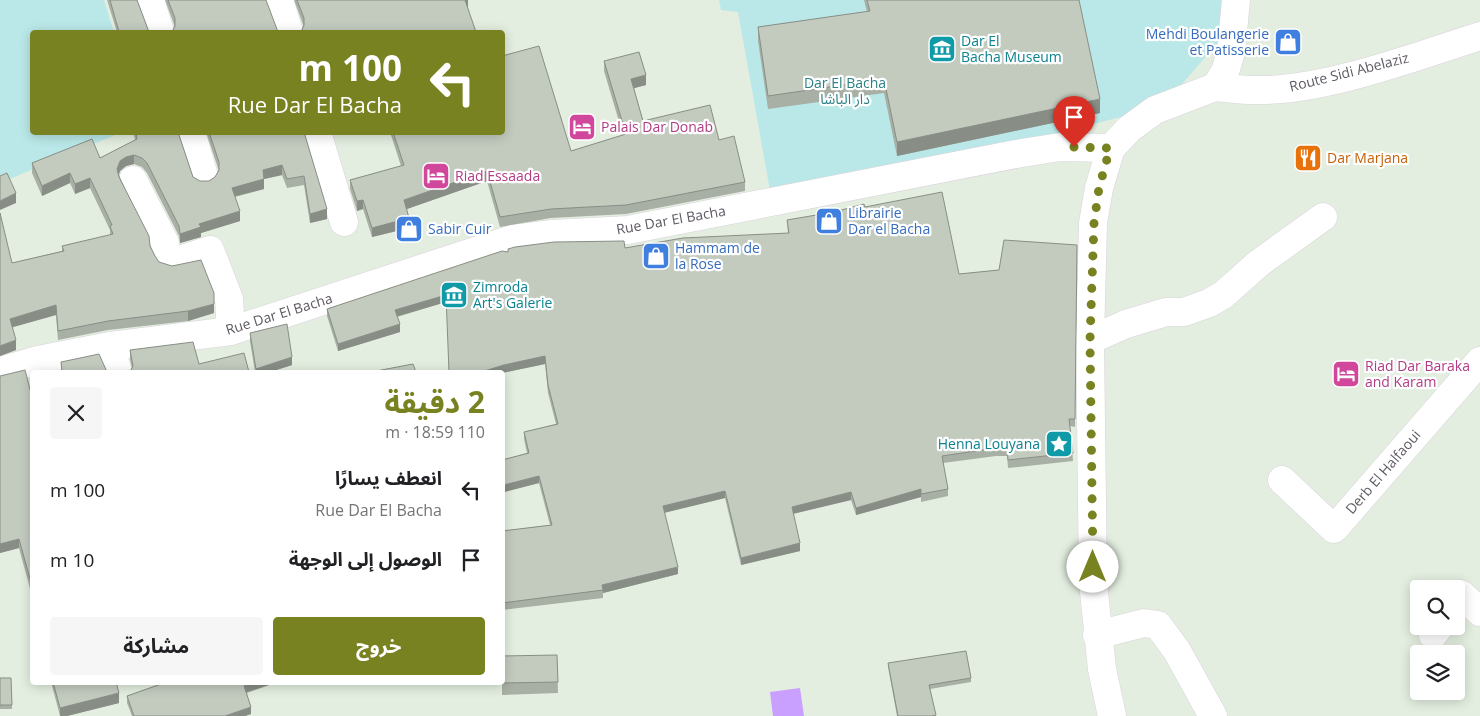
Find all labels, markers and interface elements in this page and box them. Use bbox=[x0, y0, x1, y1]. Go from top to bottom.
place label: Mehdi Boulangerie et Patisserie bbox=[1146, 24, 1269, 59]
shop icon: Mehdi Boulangerie et Patisserie bbox=[1273, 27, 1303, 57]
place label: Dar El Bacha Museum bbox=[961, 31, 1062, 66]
museum icon: Dar El Bacha Museum bbox=[927, 34, 957, 64]
text: 100 m bbox=[298, 44, 402, 91]
street label: Route Sidi Abelaziz bbox=[1287, 47, 1411, 96]
icon: left bbox=[420, 50, 485, 115]
park label: Dar El Bacha دار الباشا bbox=[804, 73, 886, 108]
text: Rue Dar El Bacha bbox=[228, 89, 402, 119]
pin bbox=[1053, 96, 1095, 147]
icon: arrive bbox=[1060, 103, 1088, 131]
hotel icon: Palais Dar Donab bbox=[567, 112, 597, 142]
place label: Palais Dar Donab bbox=[601, 117, 713, 136]
restaurant icon: Dar Marjana bbox=[1293, 143, 1323, 173]
place label: Dar Marjana bbox=[1327, 148, 1408, 167]
hotel icon: Riad Essaada bbox=[421, 161, 451, 191]
place label: Riad Essaada bbox=[455, 166, 540, 185]
street label: Rue Dar El Bacha bbox=[615, 201, 727, 238]
place label: Librairie Dar el Bacha bbox=[848, 203, 930, 238]
shop icon: Librairie Dar el Bacha bbox=[814, 206, 844, 236]
shop icon: Sabir Cuir bbox=[394, 214, 424, 244]
place label: Sabir Cuir bbox=[428, 219, 492, 238]
place label: Hammam de la Rose bbox=[675, 238, 760, 273]
shop icon: Hammam de la Rose bbox=[641, 241, 671, 271]
place label: Zimroda Art's Galerie bbox=[473, 277, 553, 312]
museum icon: Zimroda Art's Galerie bbox=[439, 280, 469, 310]
street label: Rue Dar El Bacha bbox=[223, 288, 335, 339]
place label: Riad Dar Baraka and Karam bbox=[1365, 356, 1470, 391]
hotel icon: Riad Dar Baraka and Karam bbox=[1331, 359, 1361, 389]
text: 2 دقيقة bbox=[385, 381, 485, 422]
button: close bbox=[50, 387, 102, 439]
text: 110 m · 18:59 bbox=[385, 421, 485, 443]
street label: Derb El Halfaoui bbox=[1341, 426, 1424, 518]
place icon: Henna Louyana bbox=[1044, 429, 1074, 459]
place label: Henna Louyana bbox=[938, 434, 1040, 453]
text: انعطف يسارًا bbox=[335, 465, 442, 491]
icon: left bbox=[457, 476, 485, 504]
text: 100 m bbox=[50, 477, 105, 503]
text: Rue Dar El Bacha bbox=[315, 499, 442, 521]
position arrow bbox=[1066, 540, 1118, 592]
text: الوصول إلى الوجهة bbox=[289, 546, 442, 572]
icon: arrive bbox=[457, 546, 485, 574]
text: 10 m bbox=[50, 547, 94, 573]
map controls bbox=[1410, 580, 1465, 700]
button: search bbox=[1410, 580, 1465, 635]
button: مشاركة bbox=[50, 617, 263, 675]
button: خروج bbox=[273, 617, 485, 675]
button: layers bbox=[1410, 645, 1465, 700]

